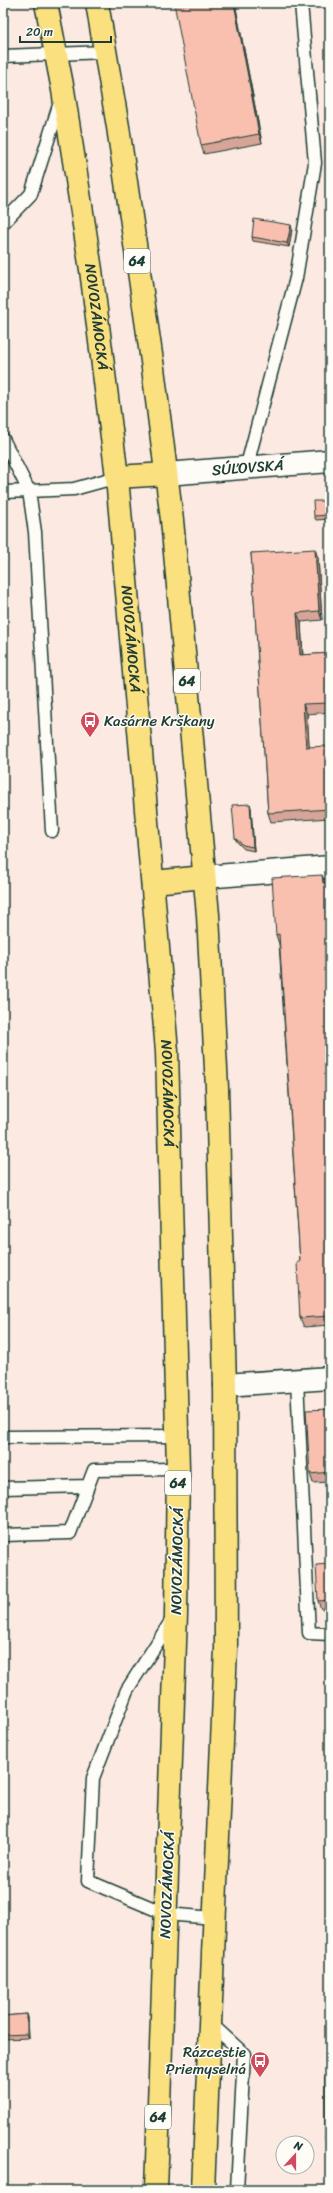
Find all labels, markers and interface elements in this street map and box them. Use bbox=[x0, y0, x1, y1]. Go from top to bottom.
scale bar bbox=[20, 18, 111, 44]
text: 20 m bbox=[26, 21, 53, 43]
road number: 64 bbox=[124, 249, 150, 273]
street label: NOVOZÁMOCKÁ bbox=[77, 262, 117, 374]
street label: SÚĽOVSKÁ bbox=[211, 452, 287, 483]
street label: NOVOZÁMOCKÁ bbox=[113, 584, 149, 696]
road number: 64 bbox=[174, 669, 200, 693]
place label: Kasárne Krškany bbox=[104, 708, 215, 734]
bus stop icon: Kasárne Krškany bbox=[79, 710, 101, 738]
street label: NOVOZÁMOCKÁ bbox=[153, 1039, 183, 1150]
road number: 64 bbox=[165, 1471, 191, 1495]
street label: NOVOZÁMOCKÁ bbox=[163, 1505, 191, 1615]
street label: NOVOZÁMOCKÁ bbox=[152, 1829, 182, 1939]
place label: Rázcestie Priemyselná bbox=[166, 2039, 246, 2082]
bus stop icon: Rázcestie Priemyselná bbox=[249, 2050, 271, 2078]
road number: 64 bbox=[145, 2105, 171, 2129]
north arrow bbox=[275, 2135, 315, 2175]
text: N bbox=[291, 2136, 306, 2157]

